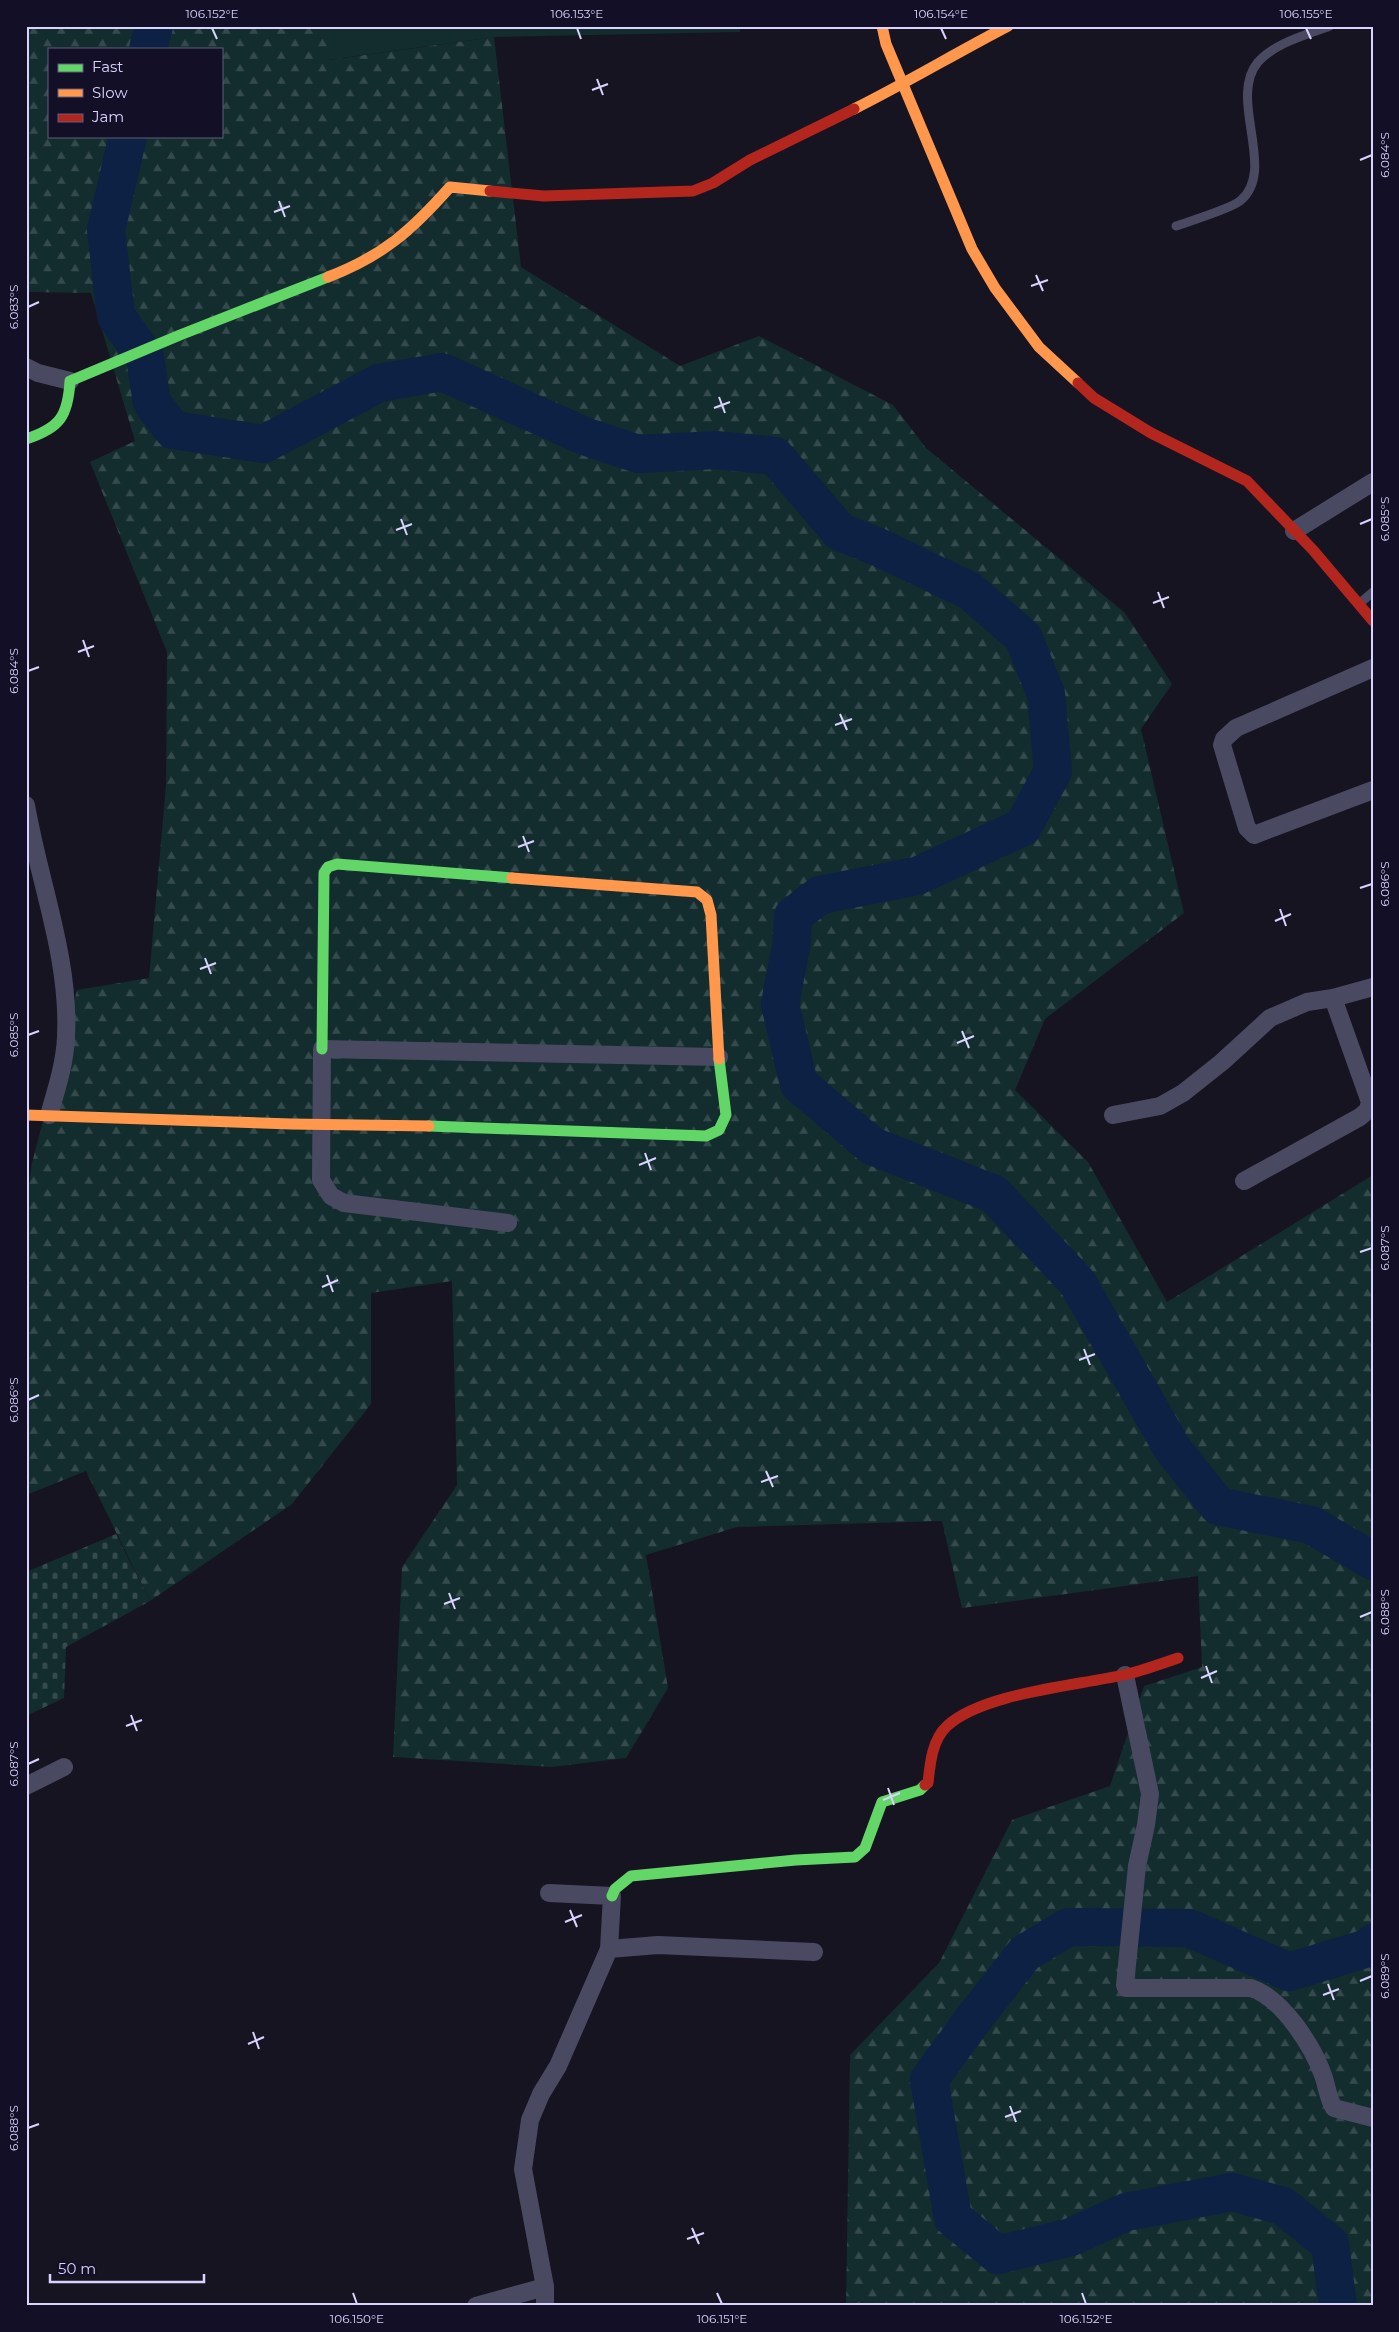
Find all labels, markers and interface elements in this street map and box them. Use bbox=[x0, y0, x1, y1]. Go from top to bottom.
text: 106.152°E bbox=[185, 6, 239, 21]
text: 106.153°E bbox=[551, 6, 603, 21]
text: 106.154°E bbox=[914, 6, 968, 21]
text: 106.155°E bbox=[1280, 6, 1332, 21]
legend bbox=[48, 48, 222, 138]
text: Fast bbox=[92, 57, 123, 76]
text: Slow bbox=[92, 83, 128, 102]
text: Jam bbox=[91, 107, 124, 126]
text: 6.084°S bbox=[1377, 132, 1392, 178]
text: 6.083°S bbox=[6, 285, 21, 329]
text: 6.085°S bbox=[1377, 497, 1392, 541]
text: 6.084°S bbox=[6, 648, 21, 694]
text: 6.086°S bbox=[1377, 861, 1392, 907]
text: 6.085°S bbox=[6, 1013, 21, 1057]
text: 6.087°S bbox=[1377, 1225, 1392, 1271]
text: 6.086°S bbox=[6, 1377, 21, 1423]
text: 6.088°S bbox=[1377, 1589, 1392, 1635]
text: 6.087°S bbox=[6, 1741, 21, 1787]
text: 6.089°S bbox=[1377, 1953, 1392, 1999]
text: 6.088°S bbox=[6, 2105, 21, 2151]
scale bar bbox=[50, 2252, 204, 2284]
text: 50 m bbox=[58, 2259, 96, 2278]
text: 106.150°E bbox=[330, 2311, 384, 2326]
text: 106.151°E bbox=[697, 2311, 747, 2326]
text: 106.152°E bbox=[1059, 2311, 1113, 2326]

